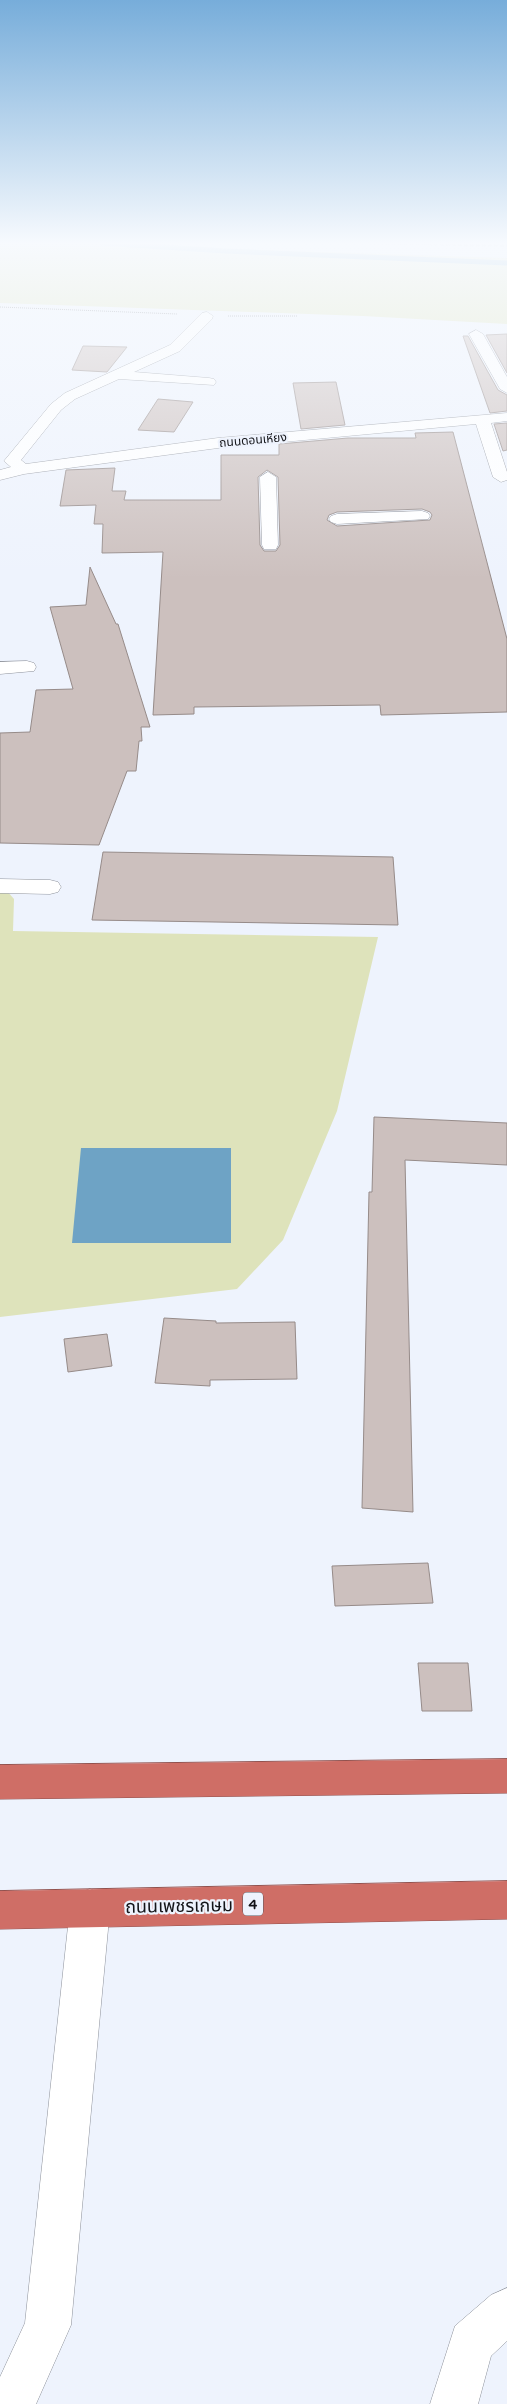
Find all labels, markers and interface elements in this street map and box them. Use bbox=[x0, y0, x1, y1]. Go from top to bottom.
street label: ถนนดอนเหียง bbox=[219, 430, 287, 450]
road number: 4 bbox=[243, 1892, 263, 1916]
street label: ถนนเพชรเกษม bbox=[125, 1894, 233, 1918]

